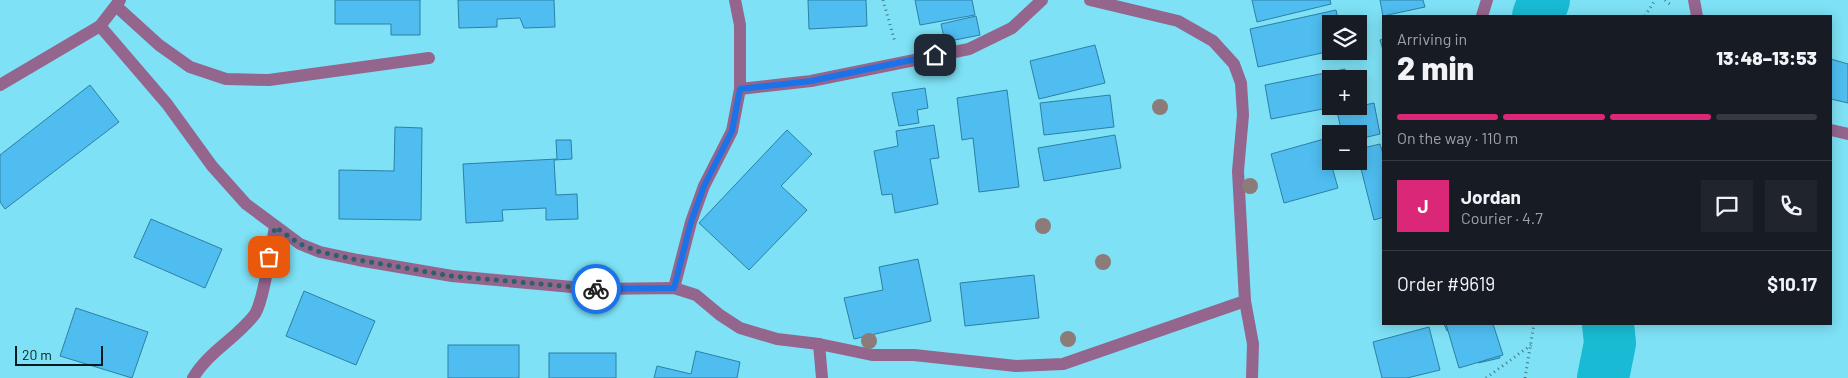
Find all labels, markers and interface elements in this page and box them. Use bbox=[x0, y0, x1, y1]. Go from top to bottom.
map controls bbox=[1322, 15, 1367, 170]
button: layers bbox=[1322, 15, 1367, 60]
text: Arriving in bbox=[1397, 29, 1467, 48]
pin bbox=[914, 34, 956, 76]
icon: home bbox=[921, 41, 949, 69]
text: 13:48–13:53 bbox=[1716, 46, 1817, 69]
text: 2 min bbox=[1397, 48, 1474, 86]
button: + bbox=[1322, 70, 1367, 115]
button: − bbox=[1322, 125, 1367, 170]
text: On the way · 110 m bbox=[1397, 128, 1518, 147]
button: chat bbox=[1701, 180, 1753, 232]
button: phone bbox=[1765, 180, 1817, 232]
text: Jordan bbox=[1461, 185, 1521, 208]
text: J bbox=[1417, 194, 1429, 217]
text: Courier · 4.7 bbox=[1461, 208, 1543, 227]
pin bbox=[248, 236, 290, 278]
icon: bag bbox=[255, 243, 283, 271]
courier bbox=[571, 264, 621, 314]
text: Order #9619 bbox=[1397, 272, 1495, 295]
text: $10.17 bbox=[1767, 272, 1817, 295]
icon: bike bbox=[582, 275, 610, 303]
scale bar bbox=[15, 343, 102, 366]
text: 20 m bbox=[22, 346, 52, 363]

